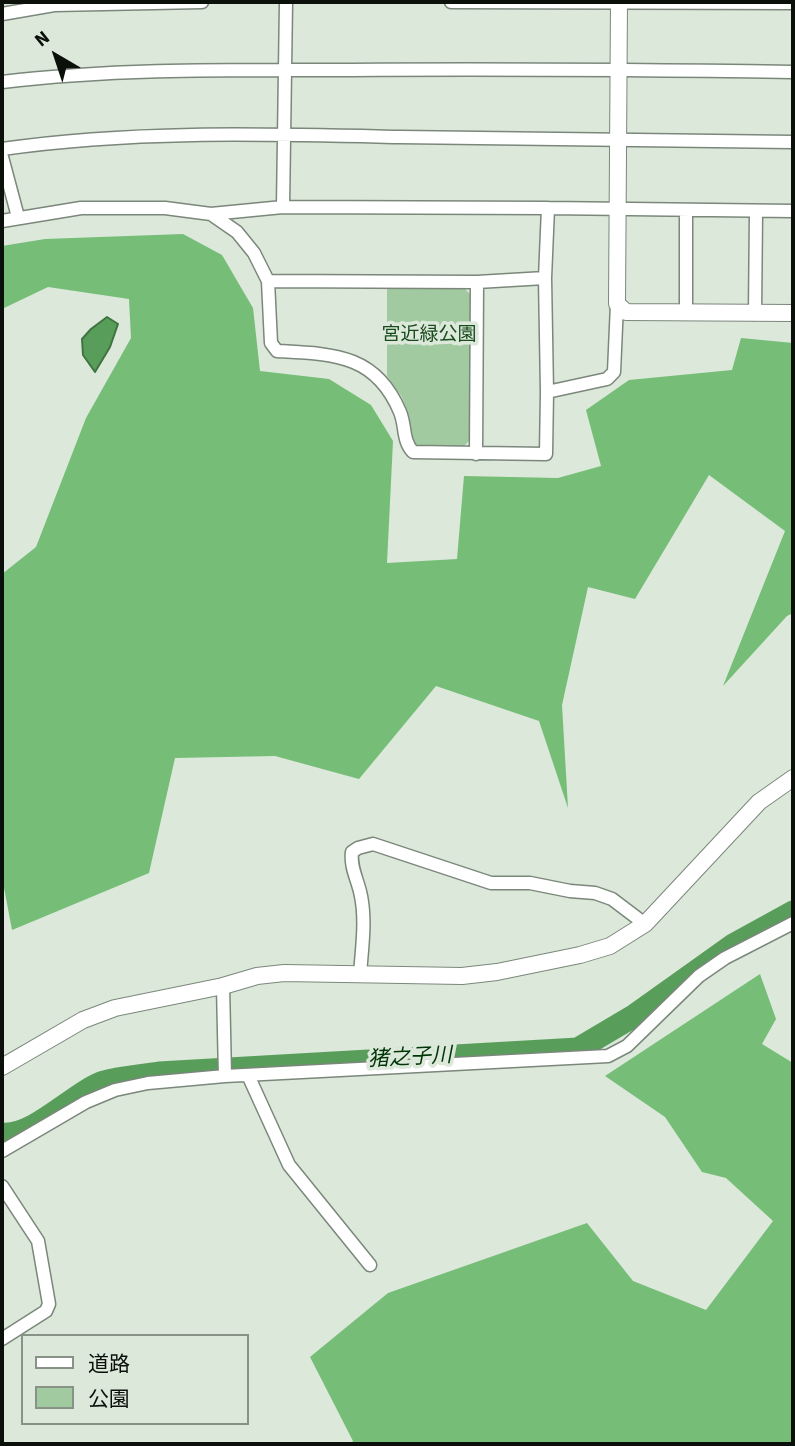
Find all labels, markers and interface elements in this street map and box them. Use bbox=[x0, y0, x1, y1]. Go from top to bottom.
north arrow bbox=[21, 21, 91, 91]
text: N bbox=[29, 25, 56, 54]
park label: 宮近緑公園 bbox=[382, 325, 476, 347]
water label: 猪之子川 bbox=[367, 1044, 453, 1074]
legend bbox=[21, 1334, 248, 1425]
text: 道路 bbox=[88, 1349, 130, 1379]
text: 公園 bbox=[88, 1384, 130, 1414]

